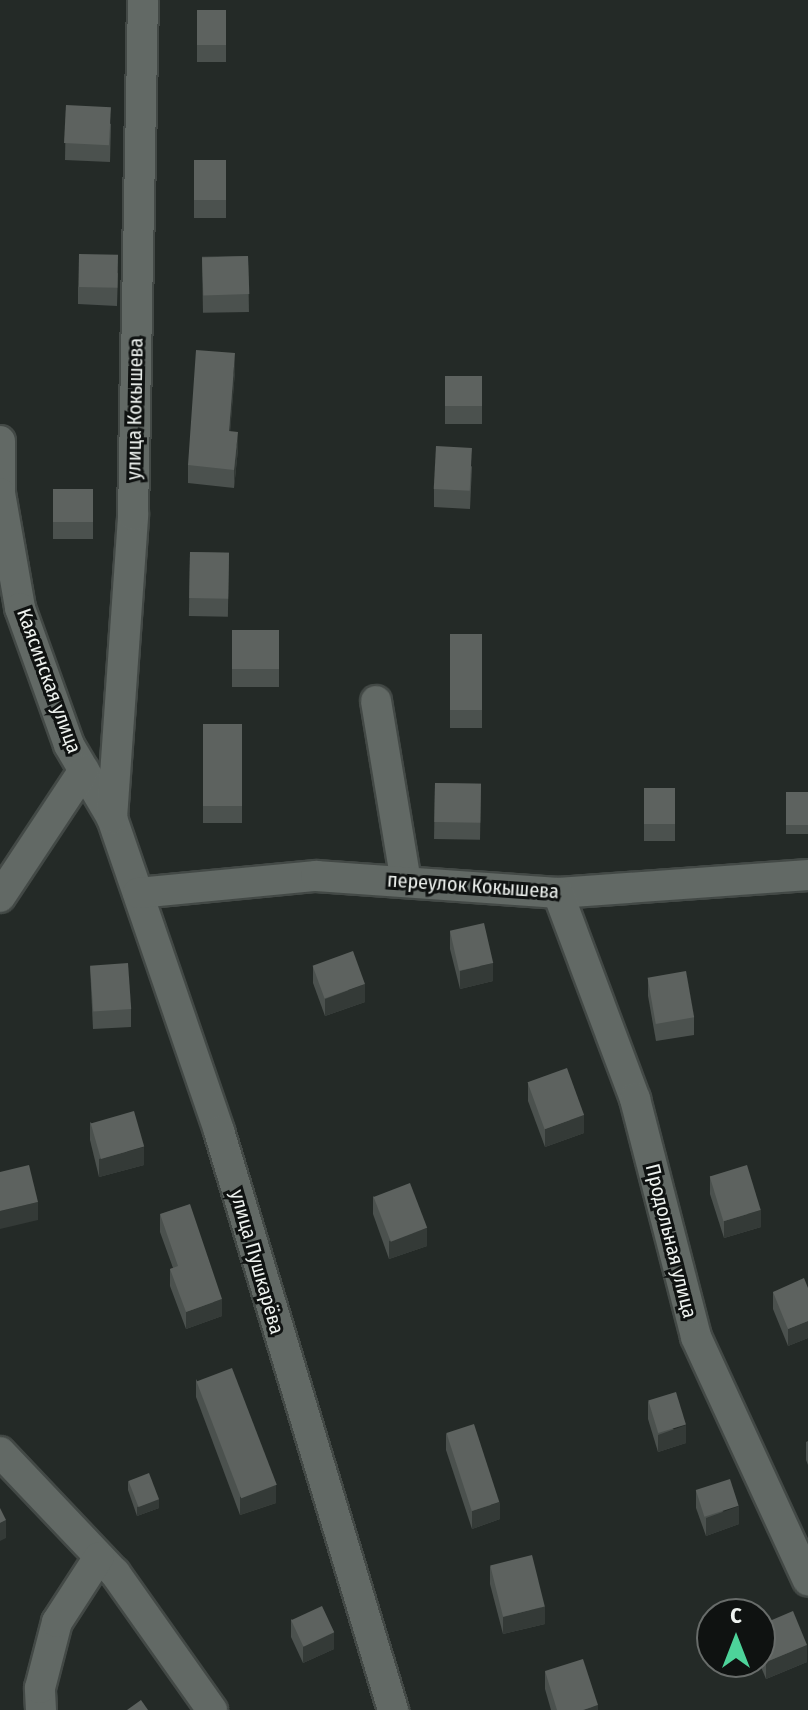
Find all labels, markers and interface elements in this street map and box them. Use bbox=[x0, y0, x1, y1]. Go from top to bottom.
street label: улица Кокышева bbox=[122, 338, 148, 480]
street label: Каясинская улица bbox=[12, 605, 86, 757]
street label: переулок Кокышева bbox=[386, 868, 560, 904]
street label: Продольная улица bbox=[640, 1161, 702, 1321]
street label: улица Пушкарёва bbox=[225, 1187, 289, 1337]
north arrow bbox=[696, 1598, 776, 1678]
text: С bbox=[730, 1602, 742, 1629]

